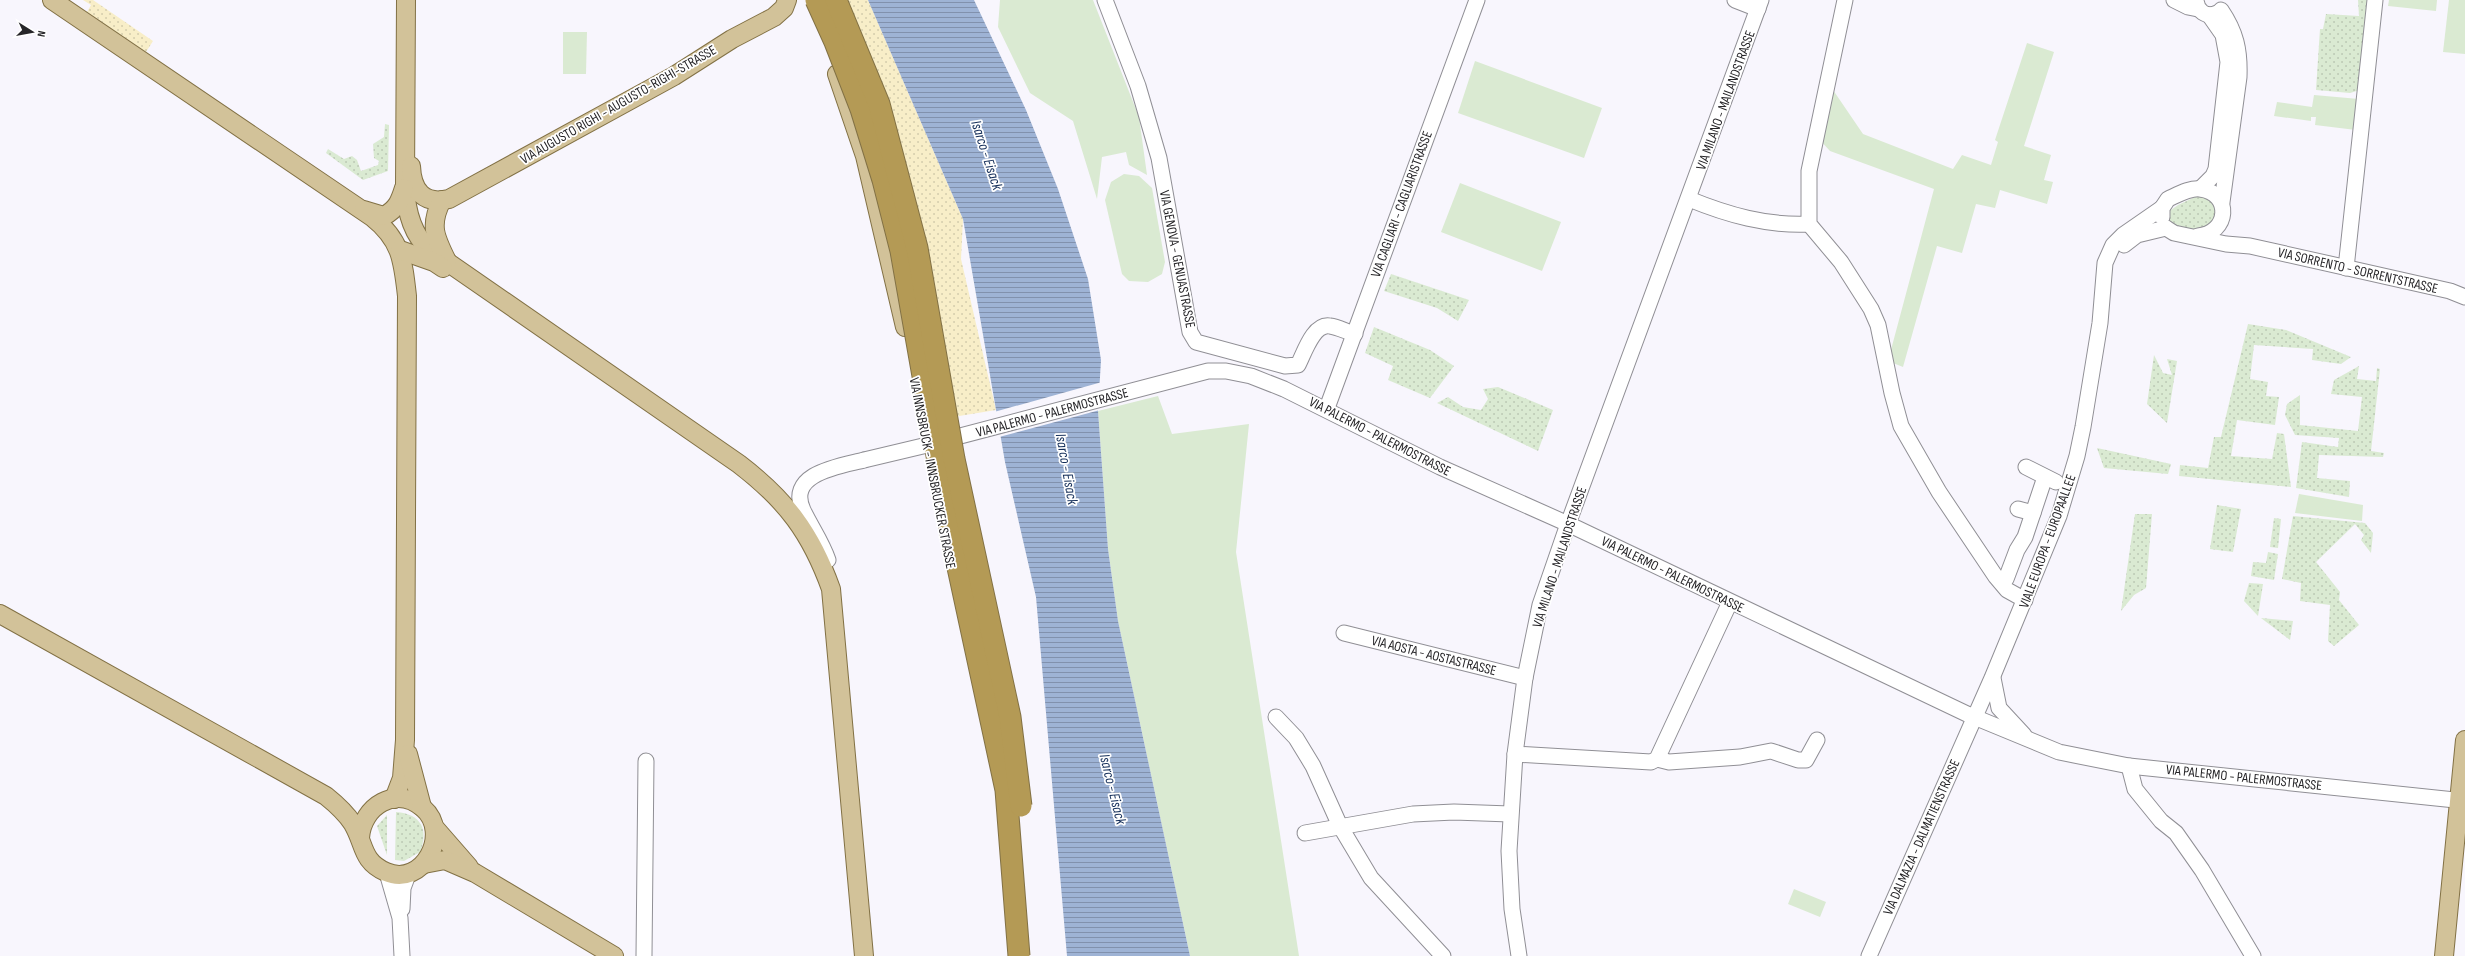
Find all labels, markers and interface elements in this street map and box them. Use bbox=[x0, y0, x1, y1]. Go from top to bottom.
north arrow bbox=[12, 12, 52, 52]
street label: VIA MILANO - MAILANDSTRASSE bbox=[1692, 28, 1759, 172]
text: N bbox=[34, 30, 48, 38]
street label: VIA AUGUSTO RIGHI - AUGUSTO-RIGHI-STRASSE bbox=[517, 41, 719, 168]
water label: Isarco - Eisack bbox=[966, 118, 1007, 193]
street label: VIA CAGLIARI - CAGLIARISTRASSE bbox=[1367, 129, 1436, 280]
street label: VIA GENOVA - GENUASTRASSE bbox=[1156, 189, 1199, 330]
street label: VIA SORRENTO - SORRENTSTRASSE bbox=[2276, 244, 2440, 297]
street label: VIA INNSBRUCK - INNSBRUCKER STRASSE bbox=[906, 376, 959, 570]
street label: VIA PALERMO - PALERMOSTRASSE bbox=[974, 384, 1130, 441]
street label: VIA PALERMO - PALERMOSTRASSE bbox=[1306, 393, 1454, 480]
water label: Isarco - Eisack bbox=[1051, 432, 1082, 507]
street label: VIALE EUROPA - EUROPAALLEE bbox=[2015, 472, 2080, 610]
street label: VIA MILANO - MAILANDSTRASSE bbox=[1529, 484, 1590, 630]
street label: VIA PALERMO - PALERMOSTRASSE bbox=[1599, 532, 1747, 617]
street label: VIA AOSTA - AOSTASTRASSE bbox=[1370, 632, 1498, 679]
water label: Isarco - Eisack bbox=[1095, 752, 1131, 827]
street label: VIA DALMAZIA - DALMATIENSTRASSE bbox=[1879, 757, 1964, 918]
street label: VIA PALERMO - PALERMOSTRASSE bbox=[2165, 761, 2323, 794]

